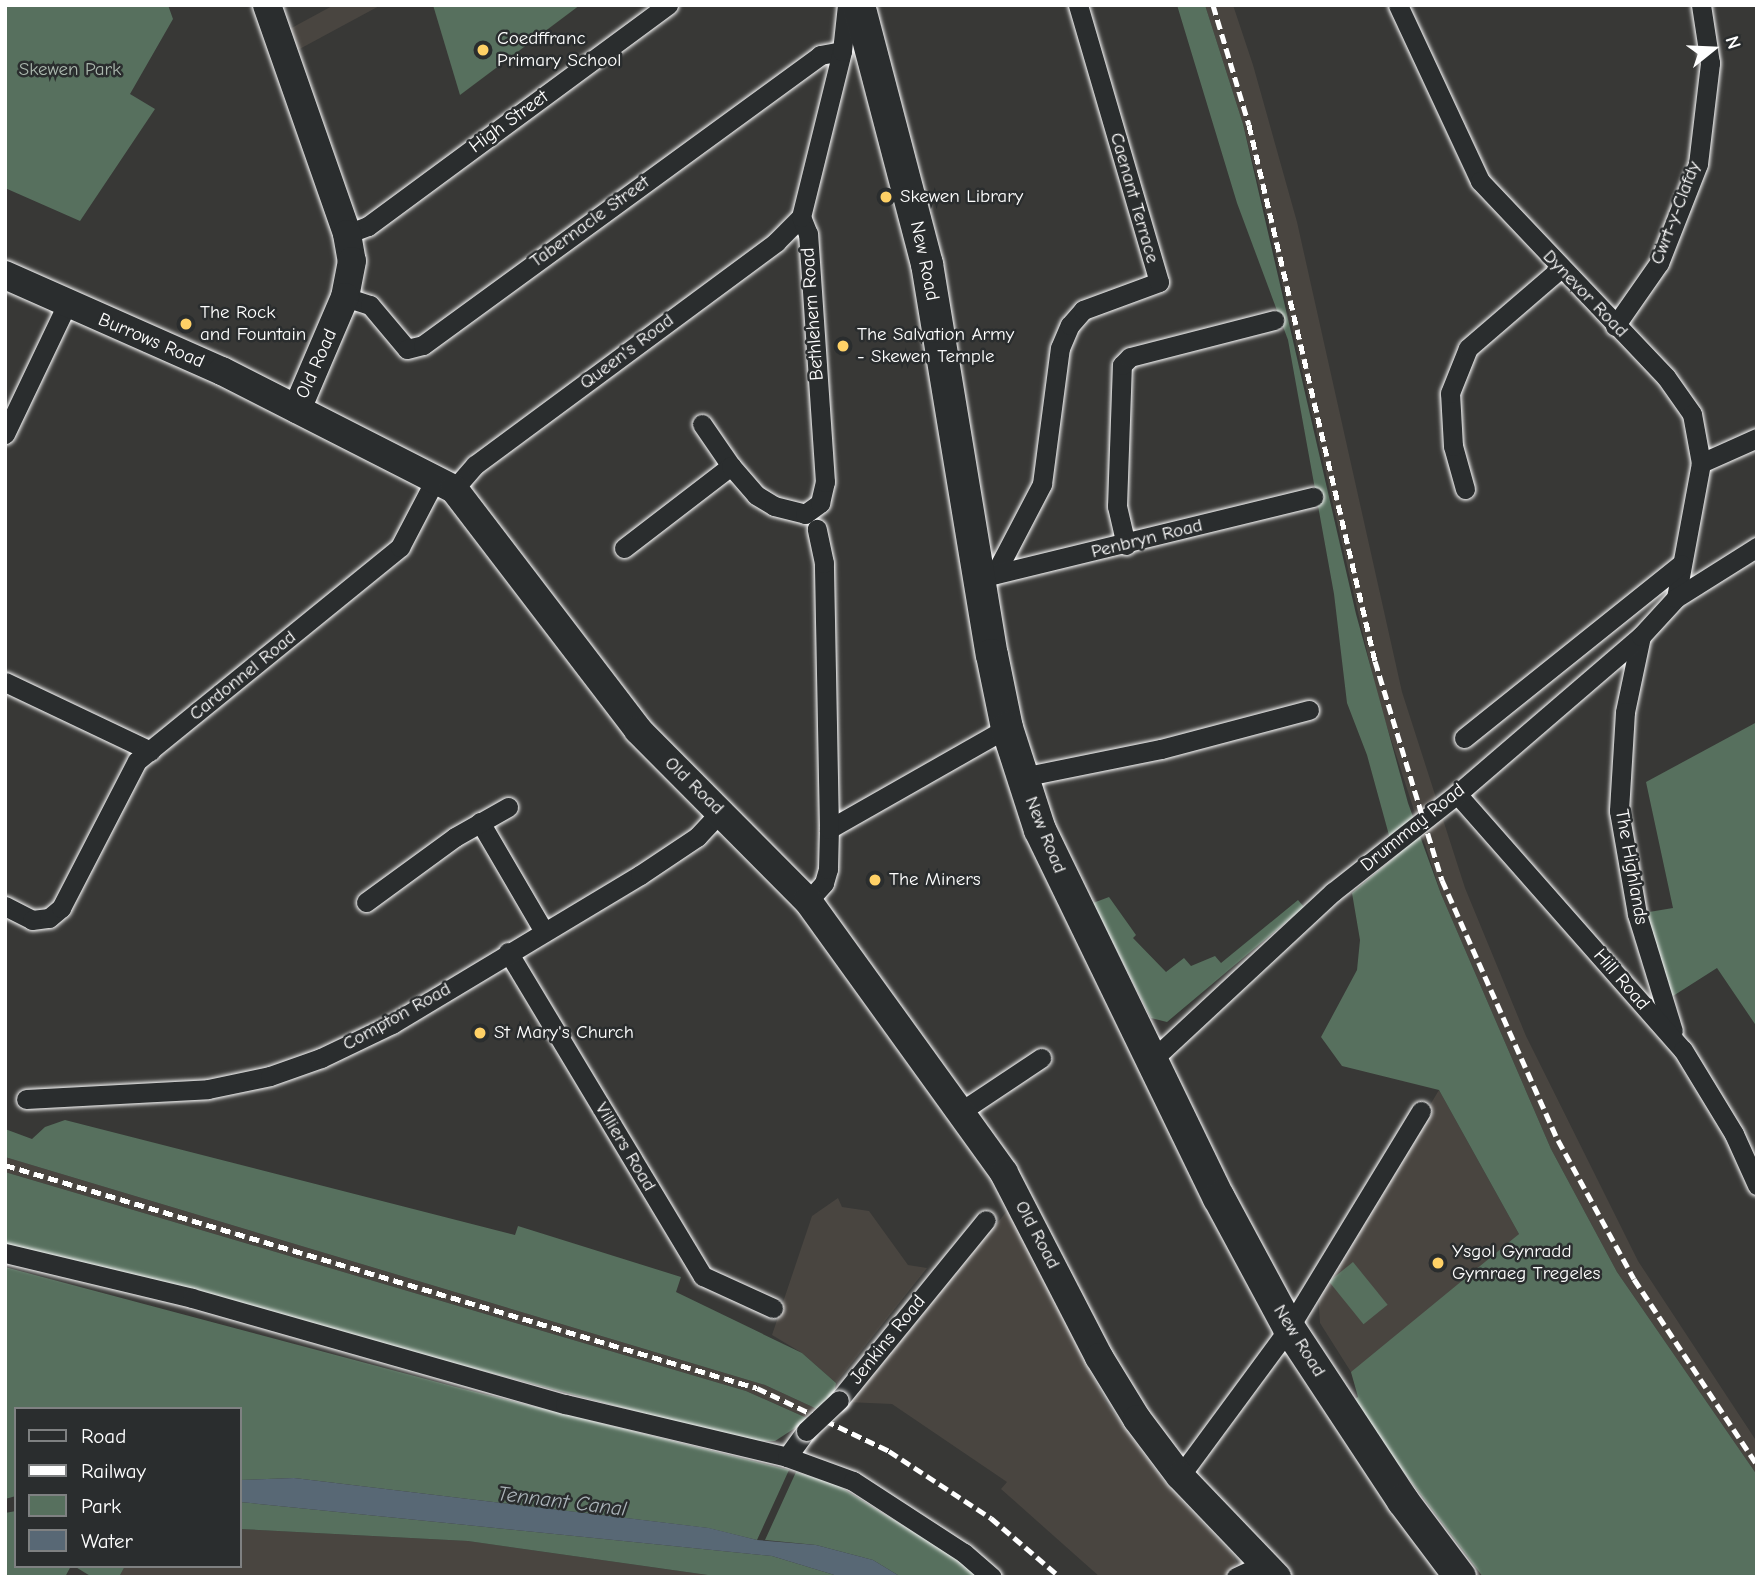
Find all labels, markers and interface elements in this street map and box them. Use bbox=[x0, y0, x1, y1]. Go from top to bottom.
north arrow bbox=[1678, 14, 1748, 84]
place label: Coedffranc Primary School bbox=[497, 28, 621, 72]
text: N bbox=[1721, 33, 1745, 52]
marker: Coedffranc Primary School bbox=[475, 42, 491, 58]
park label: Skewen Park bbox=[19, 59, 121, 81]
street label: High Street bbox=[465, 86, 553, 158]
street label: Caenant Terrace bbox=[1104, 130, 1164, 266]
street label: Cwrt-y-Clafdy bbox=[1646, 158, 1706, 268]
street label: Tabernacle Street bbox=[526, 171, 654, 273]
place label: Skewen Library bbox=[900, 186, 1023, 208]
marker: Skewen Library bbox=[878, 189, 894, 205]
street label: New Road bbox=[904, 219, 944, 303]
street label: Dynevor Road bbox=[1538, 245, 1632, 343]
street label: Bethlehem Road bbox=[797, 247, 829, 381]
place label: The Rock and Fountain bbox=[200, 302, 306, 346]
street label: Burrows Road bbox=[95, 308, 207, 374]
street label: Queen's Road bbox=[576, 309, 678, 395]
marker: The Rock and Fountain bbox=[178, 316, 194, 332]
place label: The Salvation Army - Skewen Temple bbox=[857, 324, 1014, 368]
street label: Old Road bbox=[292, 326, 342, 402]
marker: The Salvation Army - Skewen Temple bbox=[835, 338, 851, 354]
street label: Penbryn Road bbox=[1089, 514, 1205, 564]
street label: Cardonnel Road bbox=[185, 626, 301, 726]
street label: Old Road bbox=[660, 752, 728, 820]
street label: Drummau Road bbox=[1356, 779, 1470, 877]
street label: New Road bbox=[1019, 793, 1071, 877]
street label: The Highlands bbox=[1610, 808, 1652, 926]
place label: The Miners bbox=[889, 869, 981, 891]
marker: The Miners bbox=[867, 872, 883, 888]
street label: Hill Road bbox=[1588, 945, 1654, 1015]
street label: Compton Road bbox=[339, 978, 455, 1056]
place label: St Mary's Church bbox=[494, 1022, 634, 1044]
marker: St Mary's Church bbox=[472, 1025, 488, 1041]
street label: Villiers Road bbox=[590, 1098, 660, 1196]
street label: Old Road bbox=[1010, 1197, 1064, 1273]
place label: Ysgol Gynradd Gymraeg Tregeles bbox=[1452, 1241, 1601, 1285]
marker: Ysgol Gynradd Gymraeg Tregeles bbox=[1430, 1255, 1446, 1271]
street label: Jenkins Road bbox=[845, 1291, 931, 1389]
street label: New Road bbox=[1268, 1301, 1330, 1381]
legend bbox=[14, 1407, 242, 1568]
text: Road bbox=[81, 1424, 126, 1448]
text: Railway bbox=[81, 1459, 146, 1483]
water label: Tennant Canal bbox=[496, 1481, 628, 1521]
text: Park bbox=[81, 1494, 121, 1518]
text: Water bbox=[81, 1529, 133, 1553]

